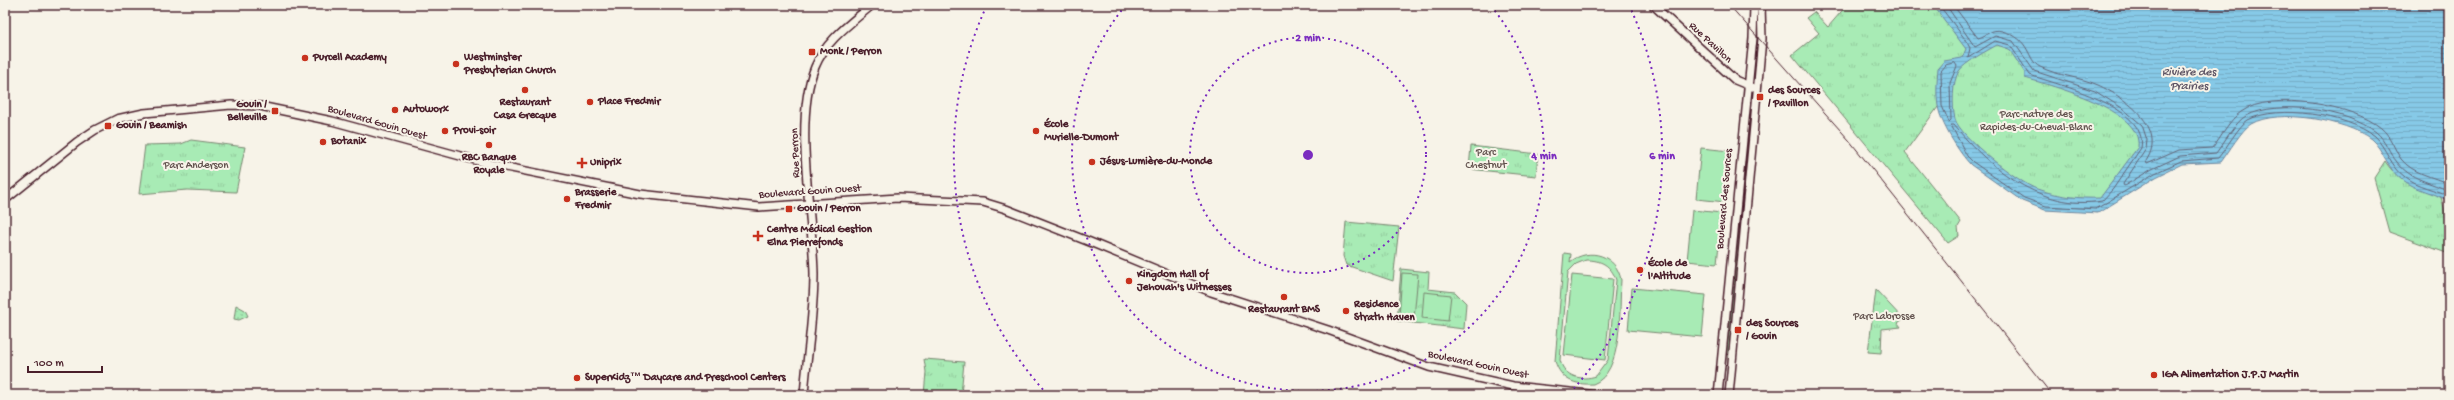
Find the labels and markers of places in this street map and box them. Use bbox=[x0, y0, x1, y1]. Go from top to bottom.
place label: Monk / Perron bbox=[820, 46, 883, 58]
marker: Monk / Perron bbox=[807, 47, 817, 57]
place label: Westminster Presbyterian Church bbox=[463, 51, 556, 77]
place label: Purcell Academy bbox=[312, 52, 387, 64]
marker: Purcell Academy bbox=[300, 53, 310, 63]
marker: Westminster Presbyterian Church bbox=[451, 59, 461, 69]
marker: Restaurant Casa Grecque bbox=[520, 85, 530, 95]
place label: des Sources / Pavillon bbox=[1767, 85, 1821, 110]
marker: des Sources / Pavillon bbox=[1755, 92, 1765, 102]
place label: Restaurant Casa Grecque bbox=[493, 96, 558, 123]
place label: Place Fredmir bbox=[597, 96, 661, 108]
marker: Place Fredmir bbox=[585, 97, 595, 107]
place label: Gouin / Belleville bbox=[226, 99, 268, 124]
place label: Autoworx bbox=[402, 103, 449, 116]
marker: Autoworx bbox=[390, 105, 400, 115]
marker: Gouin / Belleville bbox=[270, 106, 280, 116]
place label: École Murielle-Dumont bbox=[1043, 117, 1120, 144]
place label: Gouin / Beamish bbox=[116, 120, 187, 132]
marker: Gouin / Beamish bbox=[103, 121, 113, 131]
place label: Provi-soir bbox=[452, 125, 497, 137]
marker: Provi-soir bbox=[440, 126, 450, 136]
marker: École Murielle-Dumont bbox=[1031, 126, 1041, 136]
place label: Botanix bbox=[330, 135, 367, 148]
marker: Botanix bbox=[318, 137, 328, 147]
marker: RBC Banque Royale bbox=[484, 140, 494, 150]
centre of rings bbox=[1301, 148, 1315, 162]
place label: RBC Banque Royale bbox=[461, 152, 517, 177]
place label: Jésus-Lumière-du-Monde bbox=[1099, 155, 1213, 168]
place label: Uniprix bbox=[590, 157, 622, 169]
marker: Jésus-Lumière-du-Monde bbox=[1087, 157, 1097, 167]
marker: Uniprix bbox=[577, 158, 587, 168]
place label: Brasserie Fredmir bbox=[574, 187, 618, 212]
marker: Brasserie Fredmir bbox=[562, 194, 572, 204]
place label: Gouin / Perron bbox=[797, 203, 862, 215]
marker: Gouin / Perron bbox=[784, 204, 794, 214]
place label: Centre Médical Gestion Elna Pierrefonds bbox=[766, 223, 873, 249]
marker: Centre Médical Gestion Elna Pierrefonds bbox=[752, 230, 764, 242]
place label: École de l'Altitude bbox=[1647, 256, 1692, 283]
marker: École de l'Altitude bbox=[1635, 265, 1645, 275]
place label: Kingdom Hall of Jehovah's Witnesses bbox=[1136, 268, 1232, 294]
marker: Kingdom Hall of Jehovah's Witnesses bbox=[1124, 276, 1134, 286]
marker: Restaurant BMS bbox=[1279, 292, 1289, 302]
place label: Residence Strath Haven bbox=[1353, 299, 1416, 324]
place label: Restaurant BMS bbox=[1247, 303, 1321, 316]
marker: Residence Strath Haven bbox=[1341, 306, 1351, 316]
place label: des Sources / Gouin bbox=[1745, 318, 1799, 343]
marker: des Sources / Gouin bbox=[1733, 325, 1743, 335]
place label: IGA Alimentation J.P.J Martin bbox=[2162, 368, 2299, 381]
marker: IGA Alimentation J.P.J Martin bbox=[2149, 370, 2159, 380]
place label: SuperKidz™ Daycare and Preschool Centers bbox=[585, 371, 786, 384]
marker: SuperKidz™ Daycare and Preschool Centers bbox=[572, 373, 582, 383]

